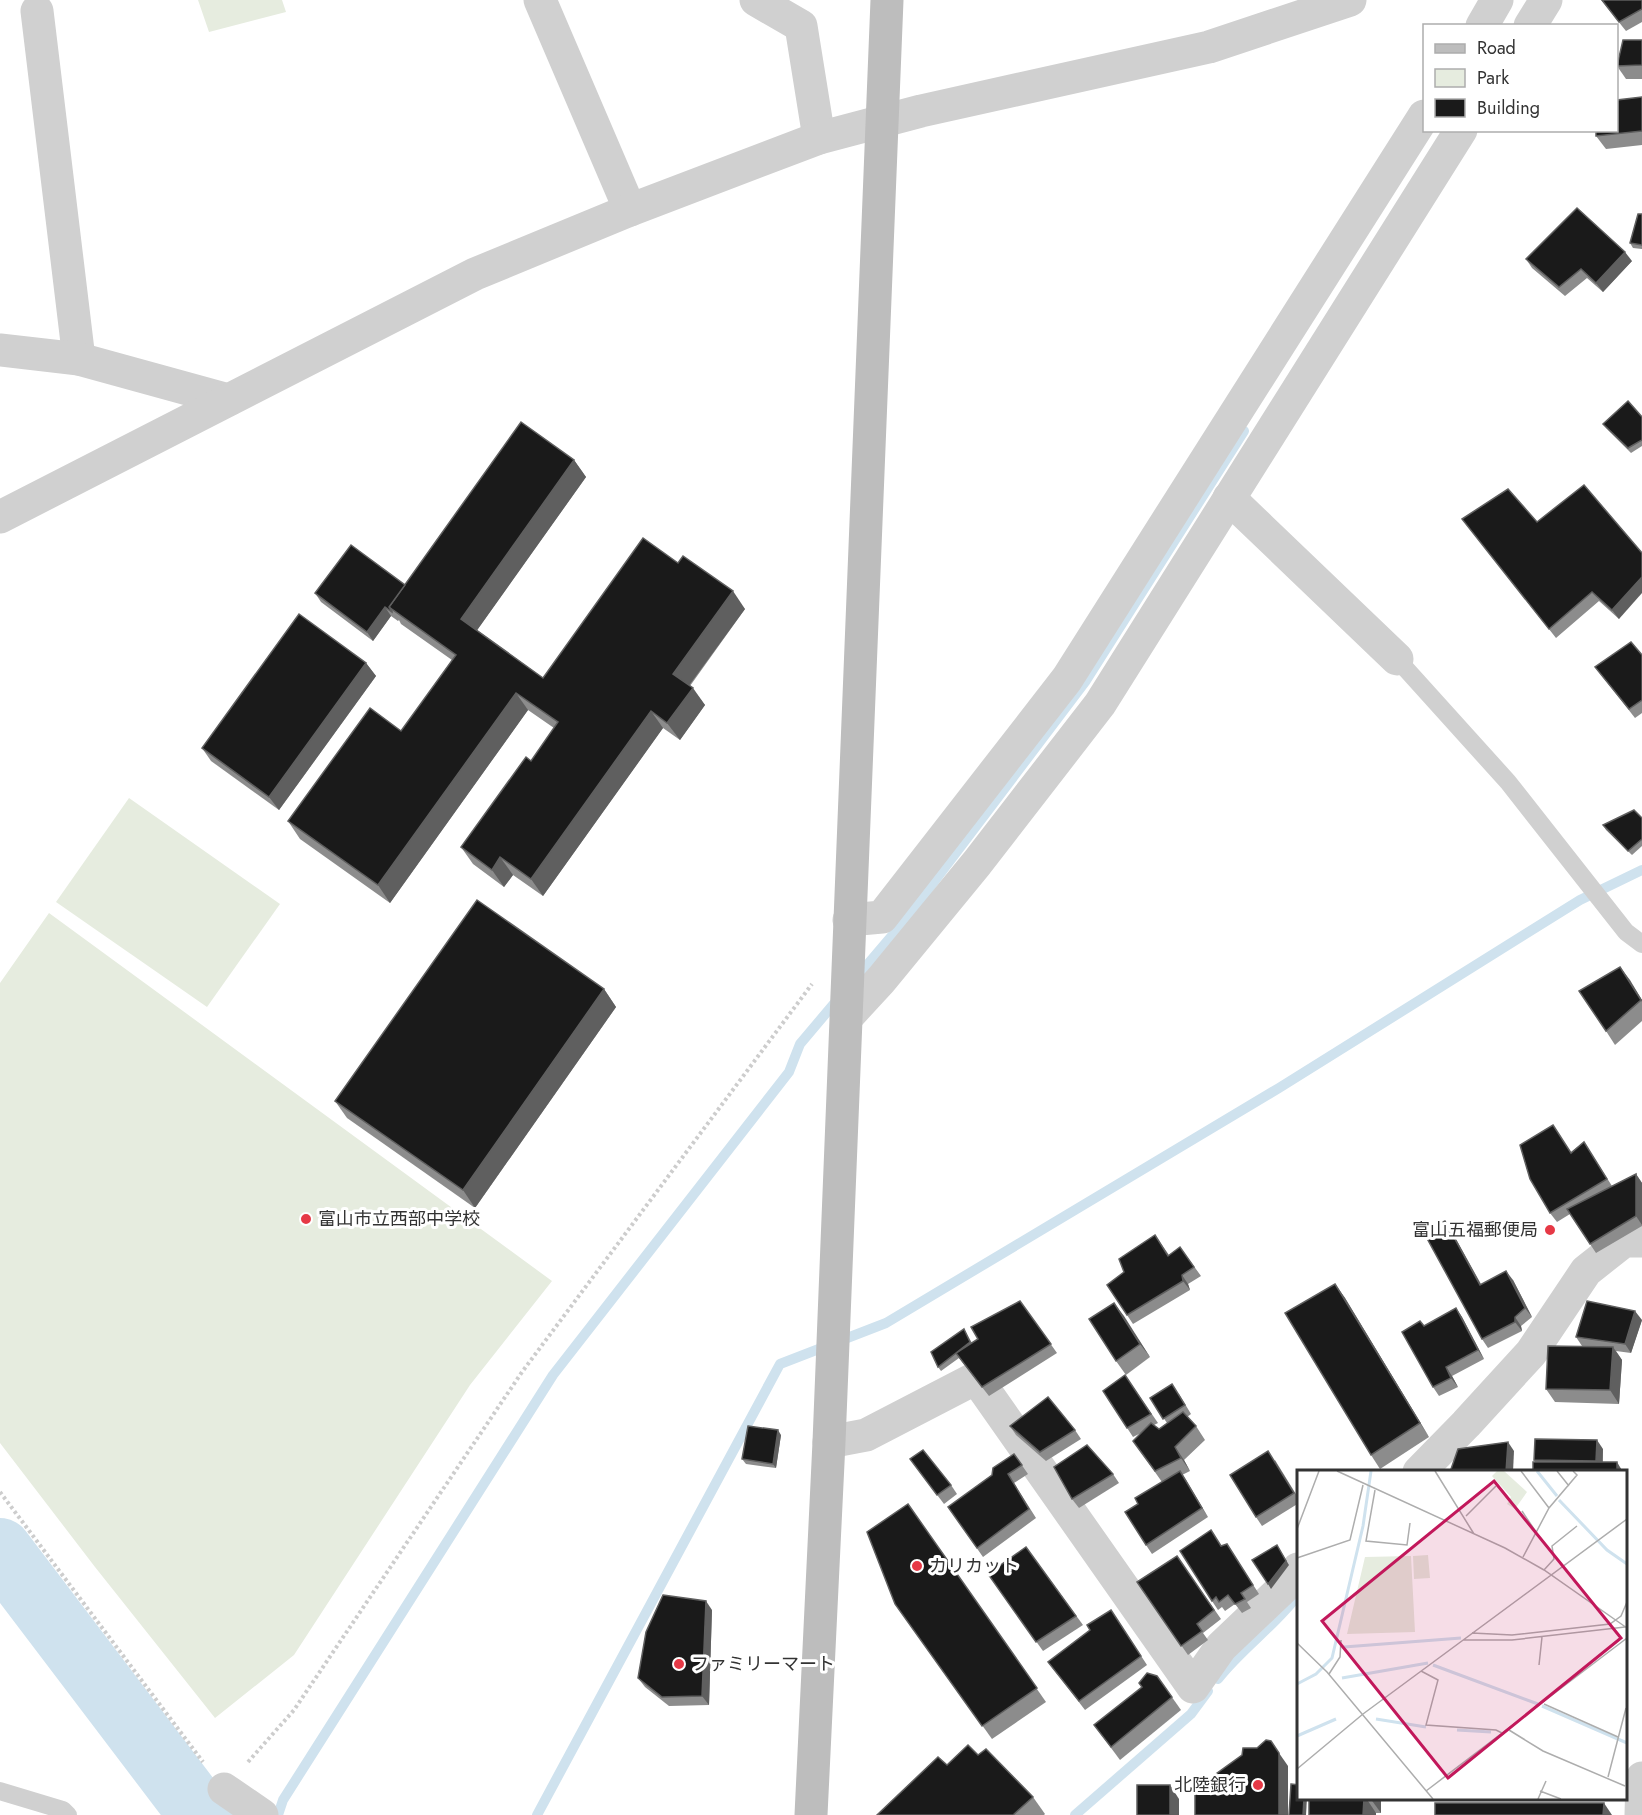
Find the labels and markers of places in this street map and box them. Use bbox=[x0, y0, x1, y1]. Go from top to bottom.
place label: 富山市立西部中学校 bbox=[318, 1206, 480, 1232]
marker: 富山市立西部中学校 bbox=[299, 1212, 313, 1226]
place label: 富山五福郵便局 bbox=[1412, 1217, 1538, 1243]
marker: 富山五福郵便局 bbox=[1543, 1223, 1557, 1237]
place label: カリカット bbox=[929, 1553, 1019, 1579]
marker: カリカット bbox=[910, 1559, 924, 1573]
place label: ファミリーマート bbox=[691, 1651, 835, 1677]
marker: ファミリーマート bbox=[672, 1657, 686, 1671]
place label: 北陸銀行 bbox=[1174, 1772, 1246, 1798]
marker: 北陸銀行 bbox=[1251, 1778, 1265, 1792]

